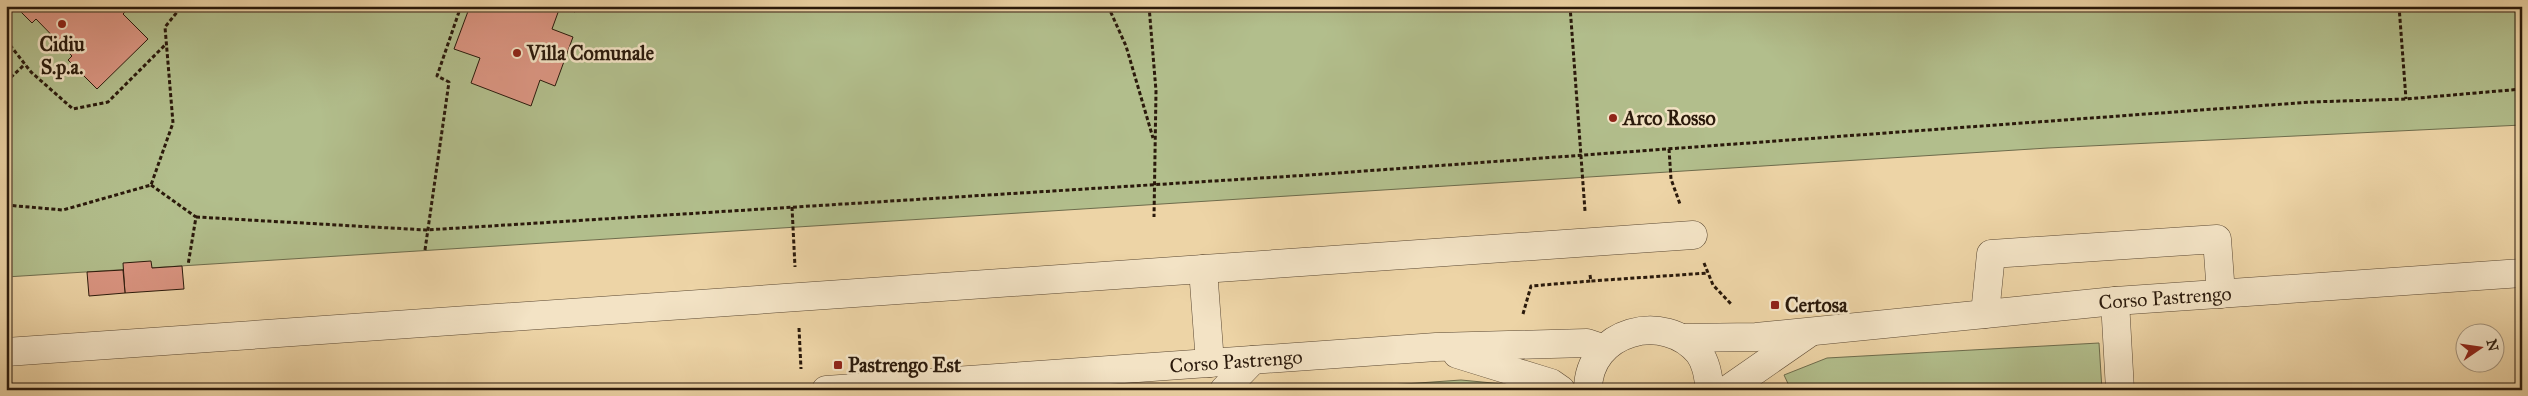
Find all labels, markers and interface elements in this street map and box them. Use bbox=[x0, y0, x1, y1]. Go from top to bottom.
marker: Cidiu S.p.a. bbox=[56, 18, 68, 30]
place label: Cidiu S.p.a. bbox=[39, 32, 85, 80]
place label: Villa Comunale bbox=[526, 41, 655, 65]
marker: Villa Comunale bbox=[511, 47, 523, 59]
place label: Arco Rosso bbox=[1621, 106, 1716, 130]
marker: Arco Rosso bbox=[1607, 112, 1619, 124]
street label: Corso Pastrengo bbox=[2097, 281, 2232, 315]
place label: Certosa bbox=[1785, 293, 1848, 317]
marker: Certosa bbox=[1769, 299, 1781, 311]
north arrow bbox=[2456, 324, 2506, 374]
text: N bbox=[2483, 337, 2502, 353]
street label: Corso Pastrengo bbox=[1169, 344, 1303, 378]
place label: Pastrengo Est bbox=[848, 353, 962, 378]
marker: Pastrengo Est bbox=[832, 359, 844, 371]

